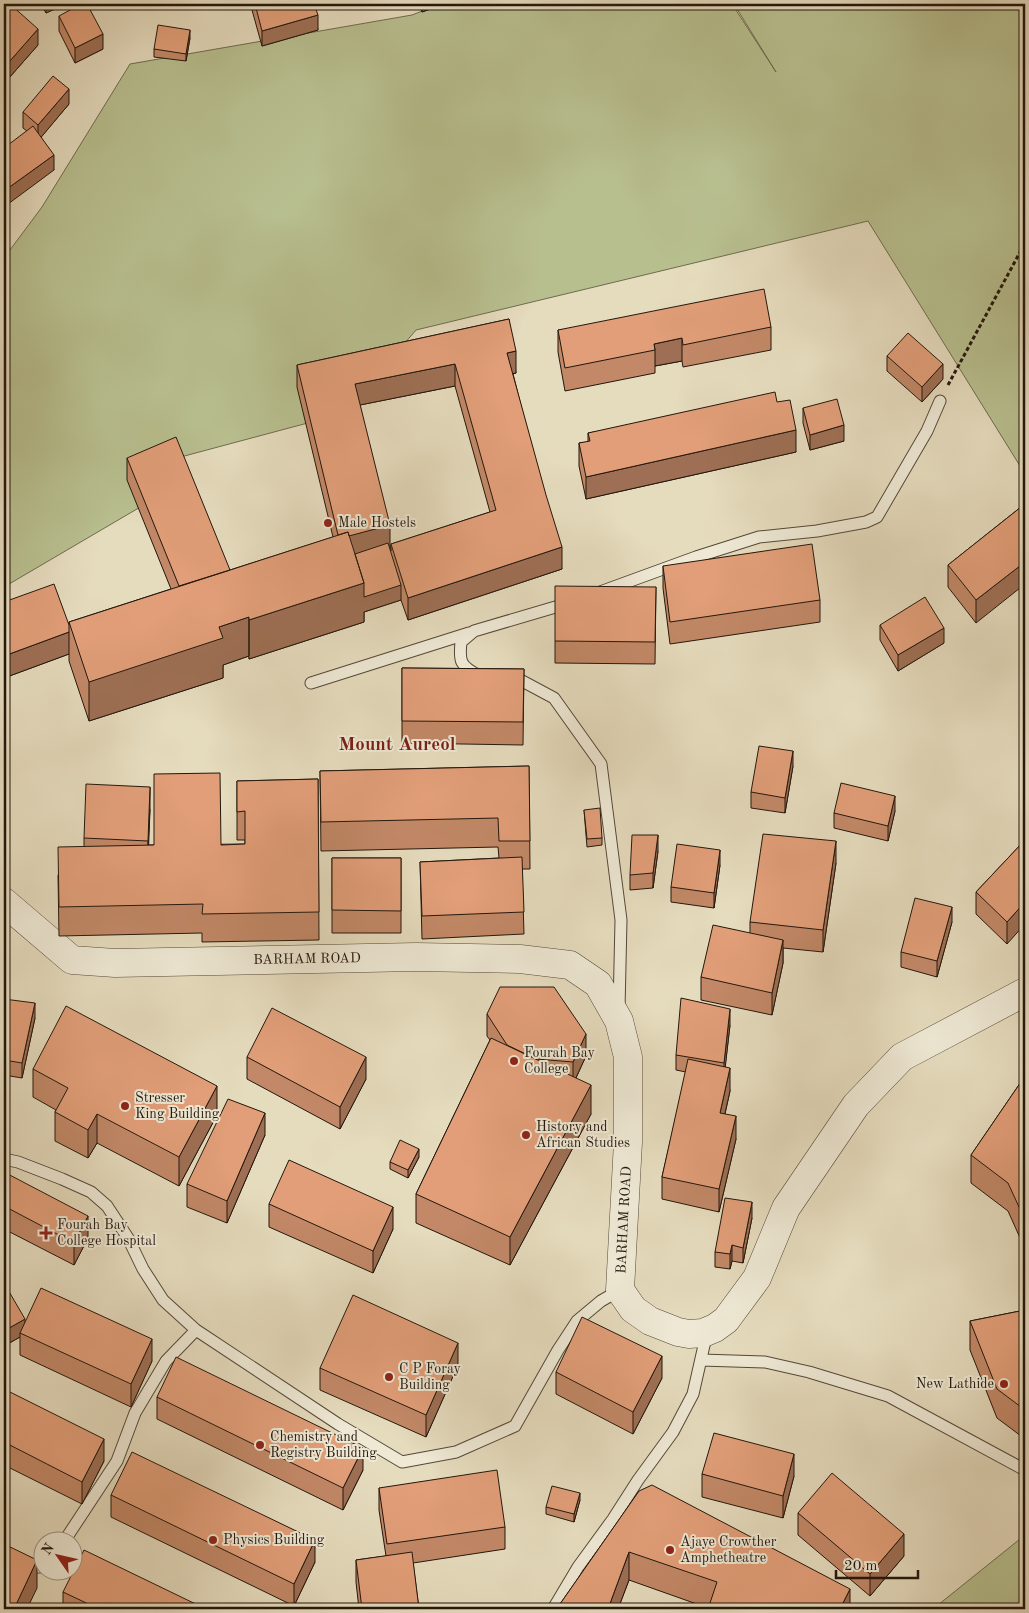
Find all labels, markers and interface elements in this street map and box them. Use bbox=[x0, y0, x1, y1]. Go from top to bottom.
place label: Male Hostels bbox=[338, 516, 416, 530]
marker: Male Hostels bbox=[322, 517, 334, 529]
district label: Mount Aureol bbox=[338, 736, 456, 755]
street label: BARHAM ROAD bbox=[253, 951, 361, 967]
place label: Fourah Bay College bbox=[524, 1046, 595, 1076]
marker: Fourah Bay College bbox=[508, 1055, 520, 1067]
place label: Stresser King Building bbox=[135, 1091, 220, 1121]
marker: Stresser King Building bbox=[119, 1100, 131, 1112]
place label: History and African Studies bbox=[536, 1120, 630, 1150]
marker: History and African Studies bbox=[520, 1129, 532, 1141]
street label: BARHAM ROAD bbox=[614, 1166, 634, 1274]
place label: Fourah Bay College Hospital bbox=[57, 1218, 156, 1248]
marker: Fourah Bay College Hospital bbox=[39, 1226, 53, 1240]
place label: C P Foray Building bbox=[399, 1362, 462, 1392]
marker: C P Foray Building bbox=[383, 1371, 395, 1383]
place label: New Lathide bbox=[916, 1377, 994, 1391]
marker: New Lathide bbox=[998, 1378, 1010, 1390]
place label: Chemistry and Registry Building bbox=[270, 1430, 377, 1460]
marker: Chemistry and Registry Building bbox=[254, 1439, 266, 1451]
north arrow bbox=[32, 1530, 82, 1580]
place label: Physics Building bbox=[223, 1533, 325, 1547]
marker: Physics Building bbox=[207, 1534, 219, 1546]
place label: Ajaye Crowther Amphetheatre bbox=[680, 1535, 777, 1565]
text: N bbox=[39, 1541, 57, 1558]
marker: Ajaye Crowther Amphetheatre bbox=[664, 1544, 676, 1556]
scale bar bbox=[836, 1548, 919, 1580]
text: 20 m bbox=[844, 1559, 878, 1574]

